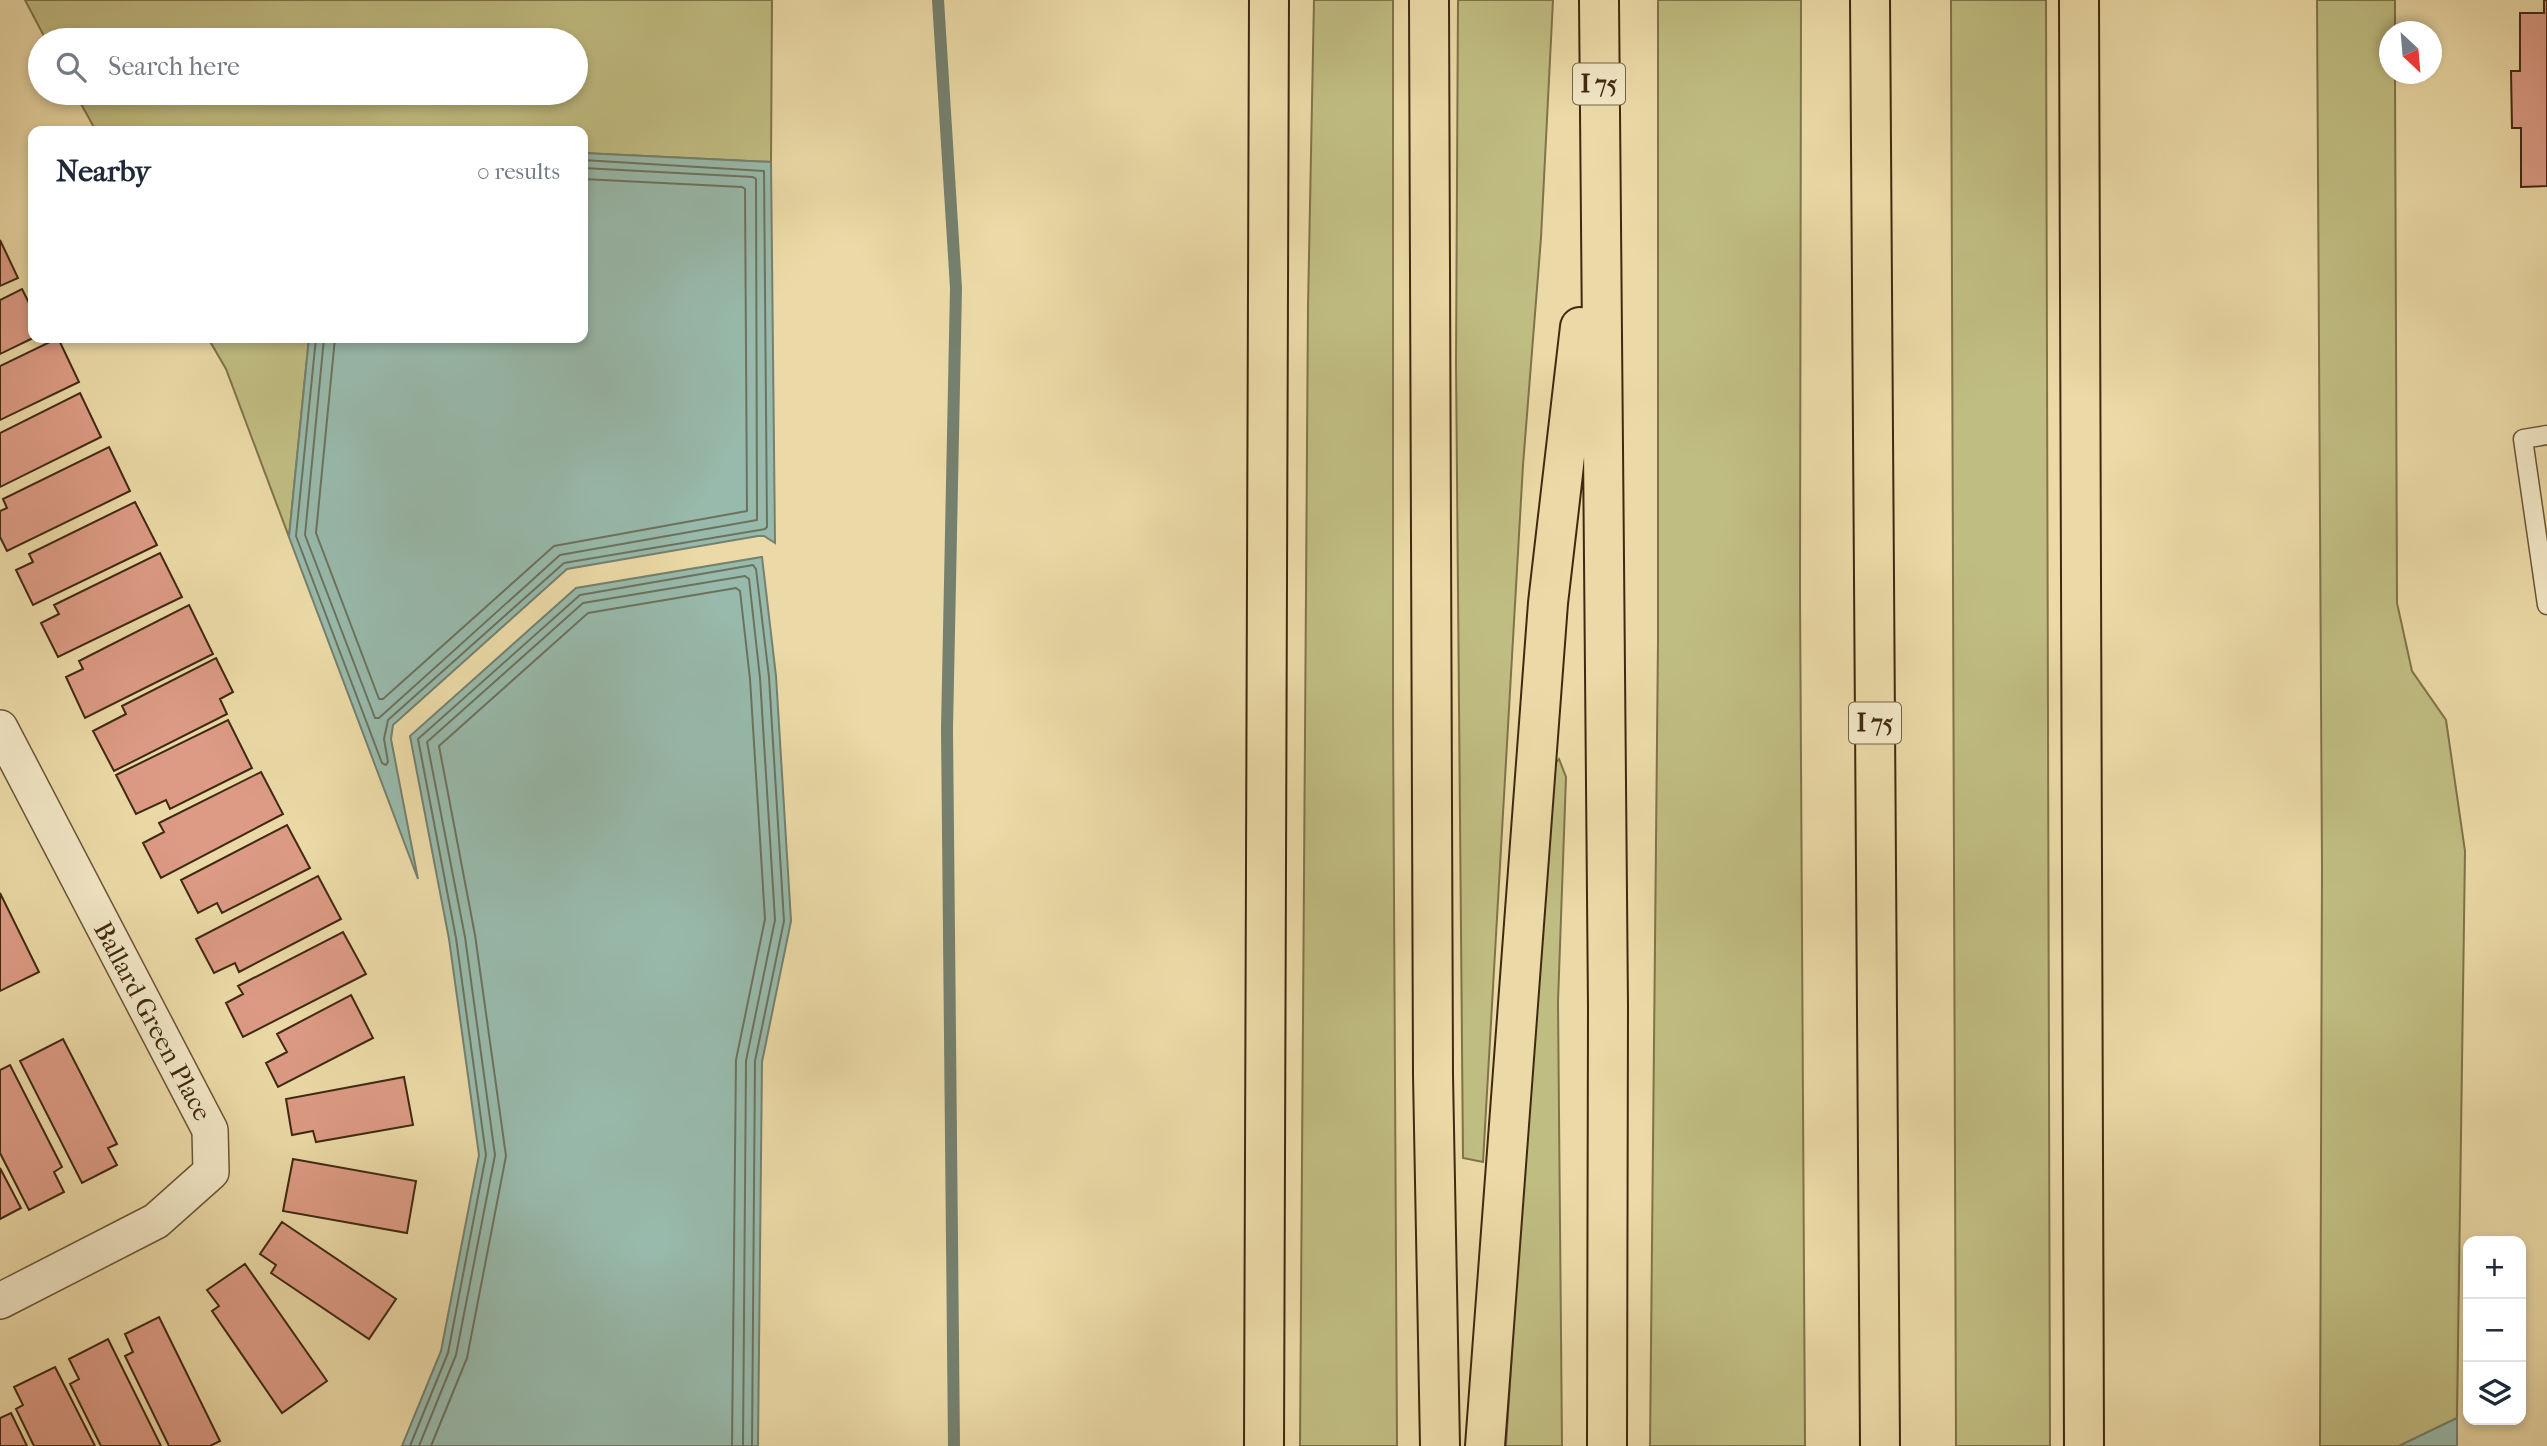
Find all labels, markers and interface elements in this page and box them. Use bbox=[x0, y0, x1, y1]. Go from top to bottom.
north arrow bbox=[2379, 21, 2442, 84]
search box bbox=[28, 28, 588, 105]
icon: search bbox=[52, 48, 90, 86]
text: Search here bbox=[108, 51, 240, 82]
road number: I 75 bbox=[1573, 64, 1625, 104]
text: Nearby bbox=[56, 154, 151, 189]
text: 0 results bbox=[477, 158, 560, 185]
road number: I 75 bbox=[1849, 702, 1901, 744]
street label: Ballard Green Place bbox=[87, 917, 218, 1126]
map controls bbox=[2463, 1236, 2526, 1425]
button: + bbox=[2463, 1236, 2526, 1299]
button: − bbox=[2463, 1299, 2526, 1362]
button: layers bbox=[2463, 1362, 2526, 1425]

